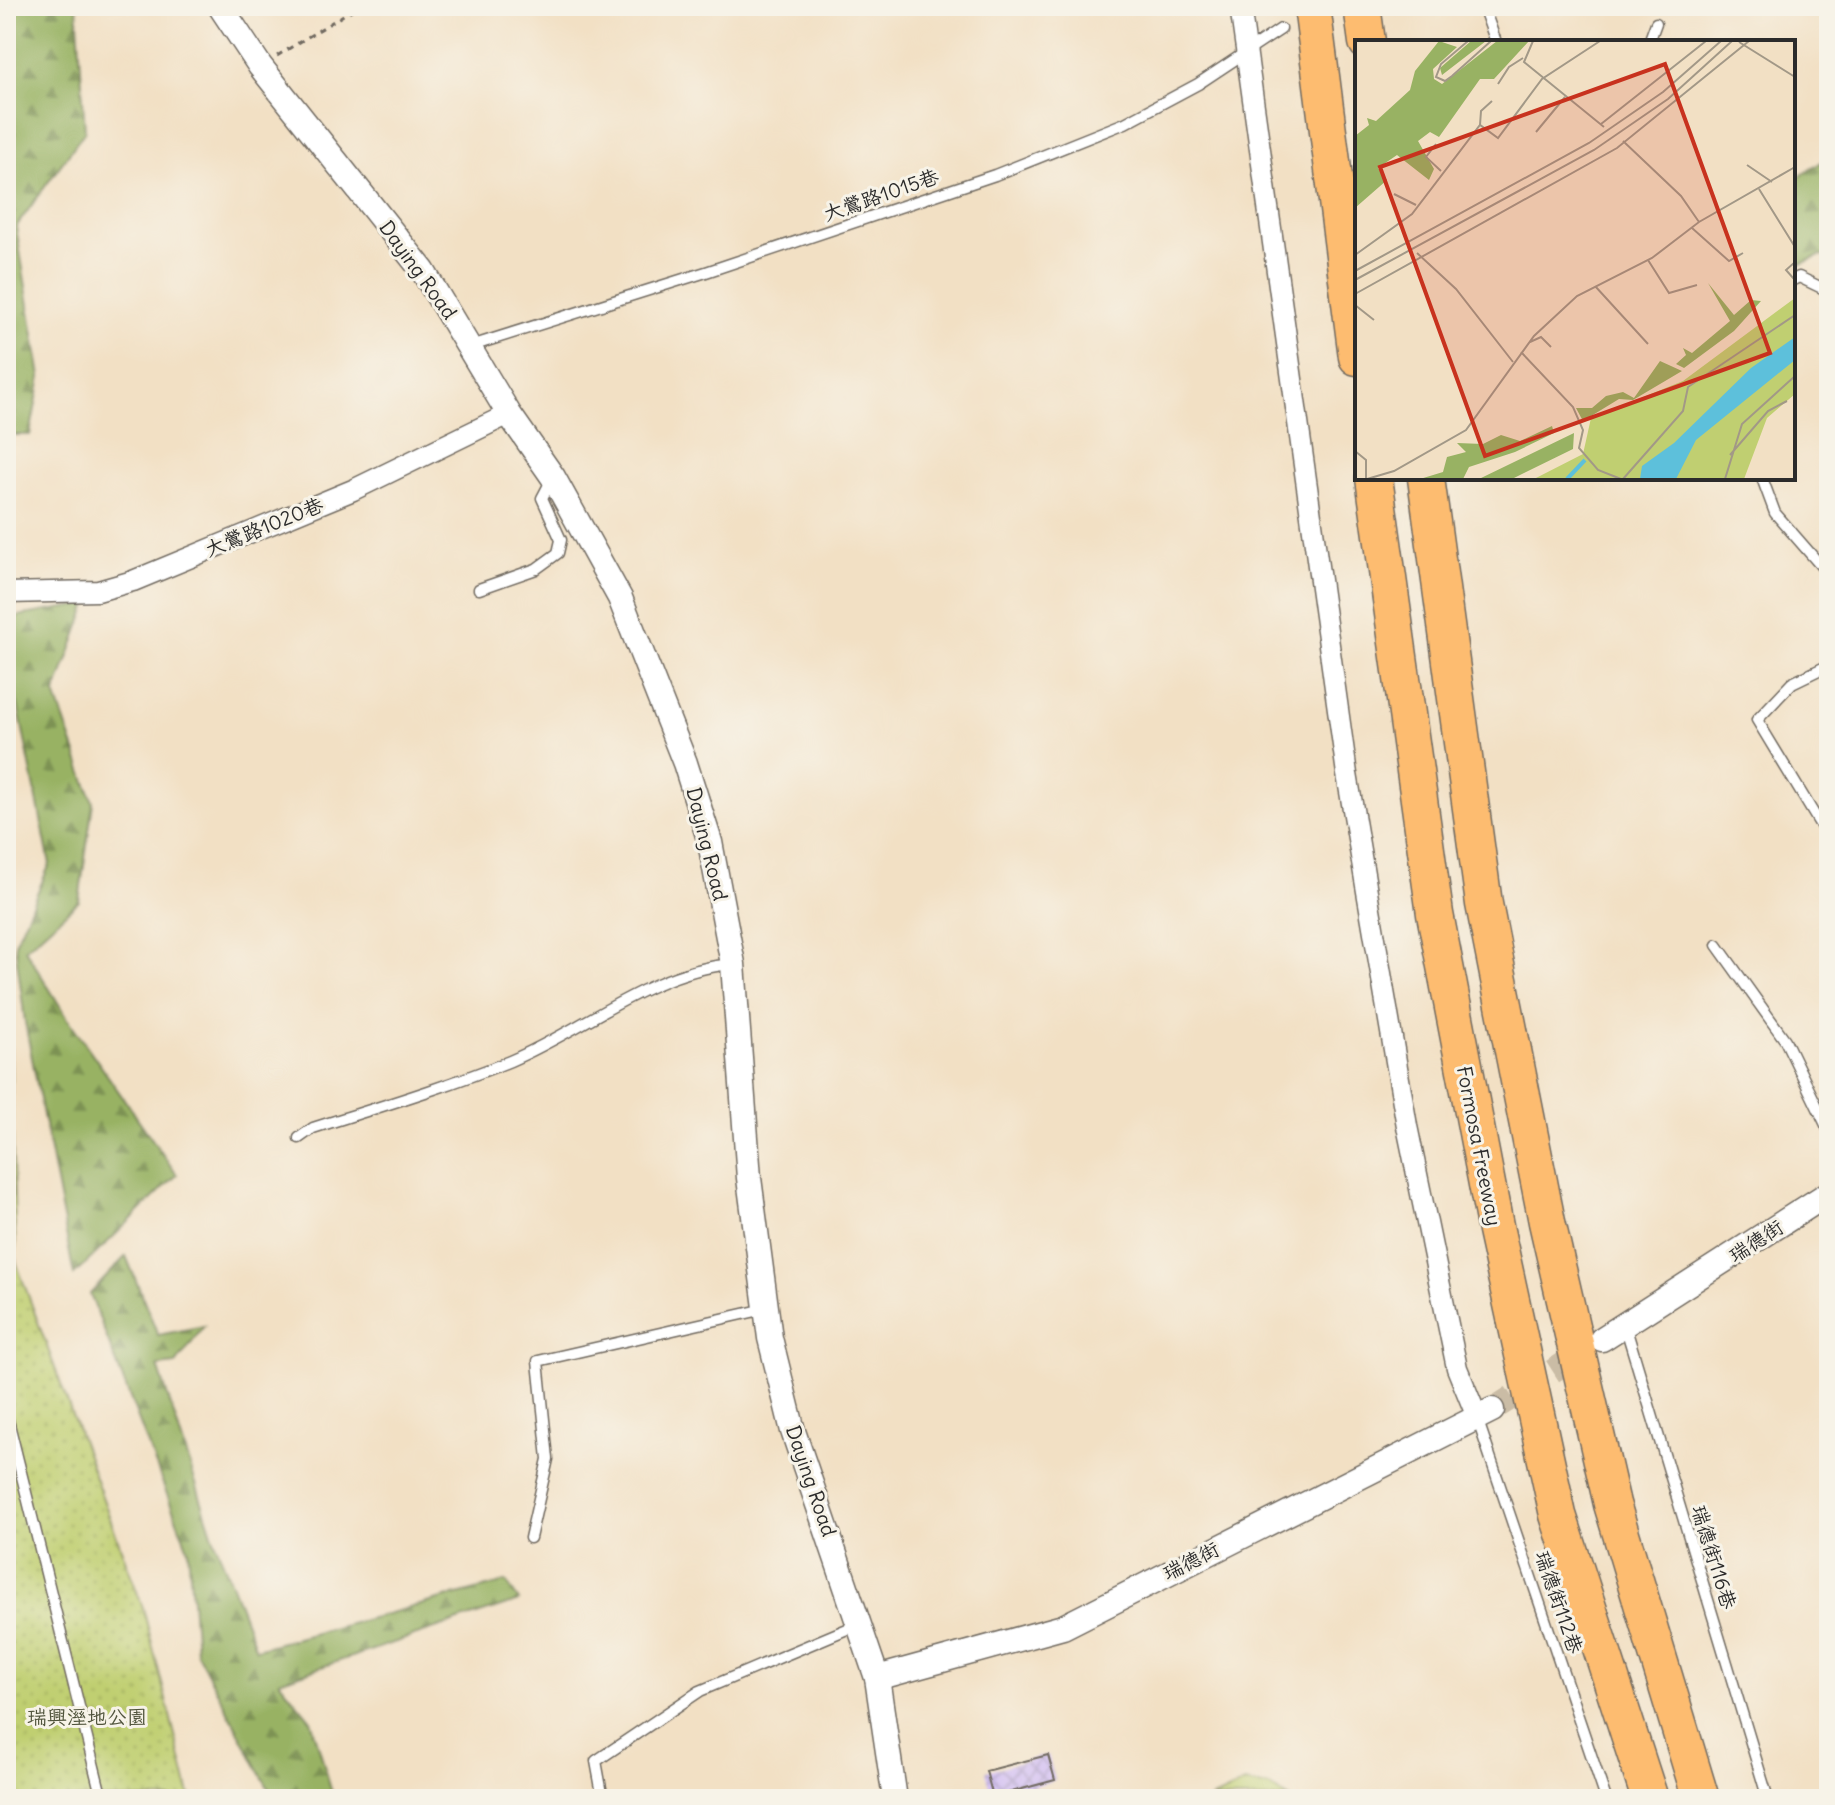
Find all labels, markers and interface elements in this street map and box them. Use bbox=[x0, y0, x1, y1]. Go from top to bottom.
inset map bbox=[1355, 40, 1795, 480]
street label: 大鶯路1015巷 bbox=[820, 163, 943, 226]
street label: Daying Road bbox=[374, 216, 463, 324]
street label: 大鶯路1020巷 bbox=[201, 491, 327, 562]
street label: Daying Road bbox=[681, 785, 734, 903]
street label: Formosa Freeway bbox=[1452, 1064, 1507, 1228]
street label: 瑞德街 bbox=[1724, 1214, 1788, 1267]
street label: Daying Road bbox=[781, 1422, 842, 1540]
street label: 瑞德街116巷 bbox=[1687, 1502, 1742, 1613]
street label: 瑞德街 bbox=[1158, 1536, 1223, 1585]
street label: 瑞德街112巷 bbox=[1530, 1547, 1589, 1657]
park label: 瑞興溼地公園 bbox=[27, 1704, 147, 1729]

